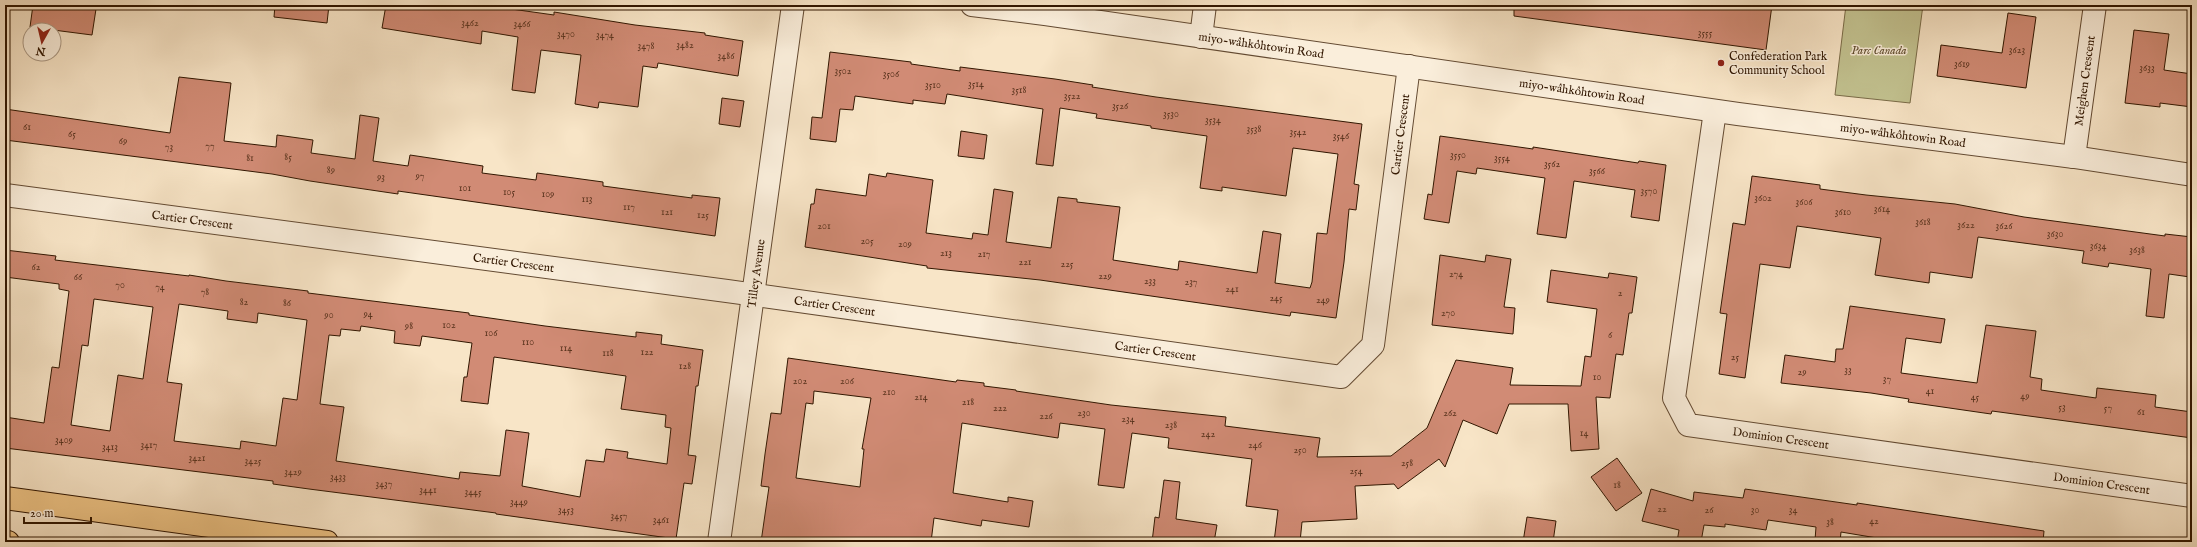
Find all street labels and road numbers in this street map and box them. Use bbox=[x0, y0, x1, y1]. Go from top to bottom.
street label: miyo-wâhkôhtowin Road bbox=[1198, 29, 1325, 62]
street label: Meighen Crescent bbox=[2071, 35, 2098, 127]
street label: miyo-wâhkôhtowin Road bbox=[1518, 75, 1646, 108]
street label: Cartier Crescent bbox=[1388, 93, 1413, 176]
street label: miyo-wâhkôhtowin Road bbox=[1839, 120, 1967, 151]
street label: Cartier Crescent bbox=[151, 207, 234, 233]
street label: Tilley Avenue bbox=[744, 238, 768, 309]
street label: Cartier Crescent bbox=[472, 250, 555, 275]
street label: Cartier Crescent bbox=[793, 293, 876, 319]
street label: Cartier Crescent bbox=[1114, 338, 1197, 364]
street label: Dominion Crescent bbox=[1731, 424, 1830, 452]
street label: Dominion Crescent bbox=[2052, 469, 2151, 497]

